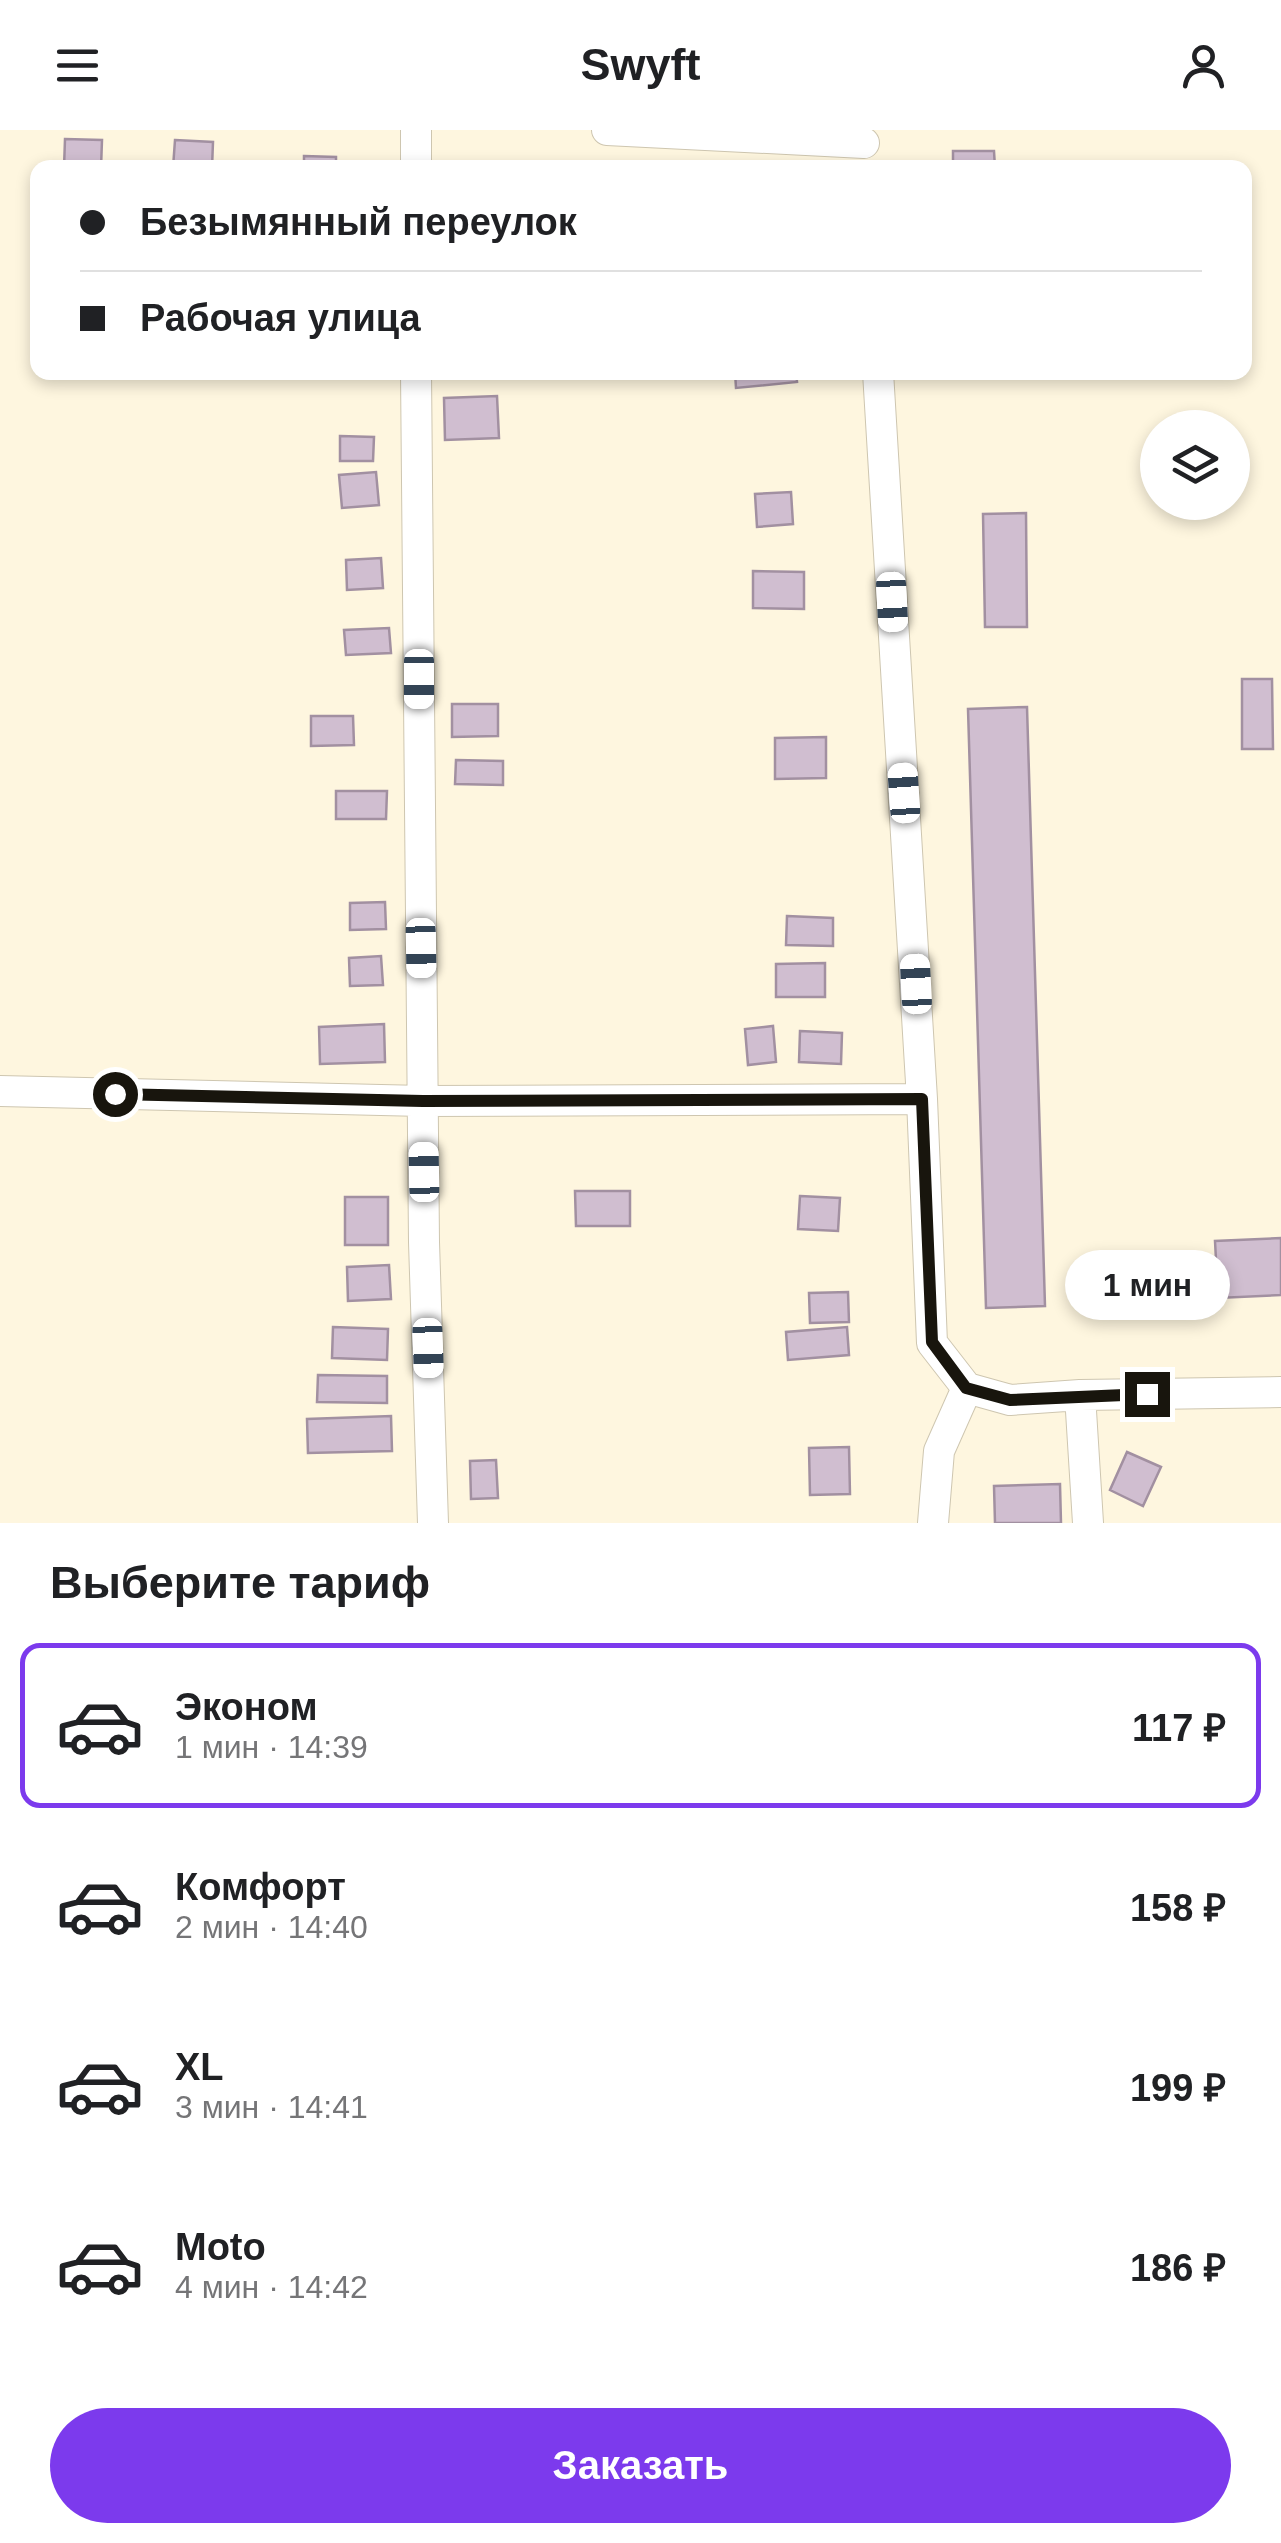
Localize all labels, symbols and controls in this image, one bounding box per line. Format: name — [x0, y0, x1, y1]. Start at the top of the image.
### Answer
icon: menu — [50, 38, 105, 93]
icon: person — [1176, 38, 1231, 93]
text: Swyft — [580, 39, 701, 90]
text: Безымянный переулок — [140, 201, 577, 243]
text: Рабочая улица — [140, 297, 421, 339]
map controls — [1140, 410, 1250, 520]
button: layers — [1140, 410, 1250, 520]
car — [875, 571, 909, 633]
car — [404, 649, 434, 709]
car — [887, 762, 921, 824]
car — [405, 918, 437, 978]
car — [899, 953, 933, 1015]
route start — [93, 1072, 138, 1117]
car — [408, 1142, 440, 1202]
callout: 1 мин — [1064, 1249, 1230, 1319]
text: 1 мин — [1103, 1267, 1192, 1303]
car — [412, 1317, 444, 1379]
route end — [1125, 1372, 1170, 1417]
text: Выберите тариф — [50, 1557, 430, 1608]
icon: car — [55, 1681, 145, 1771]
text: Эконом — [175, 1686, 318, 1728]
text: 117 ₽ — [1132, 1707, 1226, 1749]
text: 1 мин · 14:39 — [175, 1729, 368, 1765]
icon: car — [55, 1861, 145, 1951]
text: Комфорт — [175, 1866, 346, 1908]
text: 158 ₽ — [1130, 1887, 1226, 1929]
text: 2 мин · 14:40 — [175, 1909, 368, 1945]
icon: car — [55, 2041, 145, 2131]
text: XL — [175, 2046, 224, 2088]
text: 199 ₽ — [1130, 2067, 1226, 2109]
text: 3 мин · 14:41 — [175, 2089, 368, 2125]
icon: car — [55, 2221, 145, 2311]
text: Moto — [175, 2226, 266, 2268]
text: 186 ₽ — [1130, 2247, 1226, 2289]
text: 4 мин · 14:42 — [175, 2269, 368, 2305]
button: Заказать — [50, 2408, 1231, 2523]

